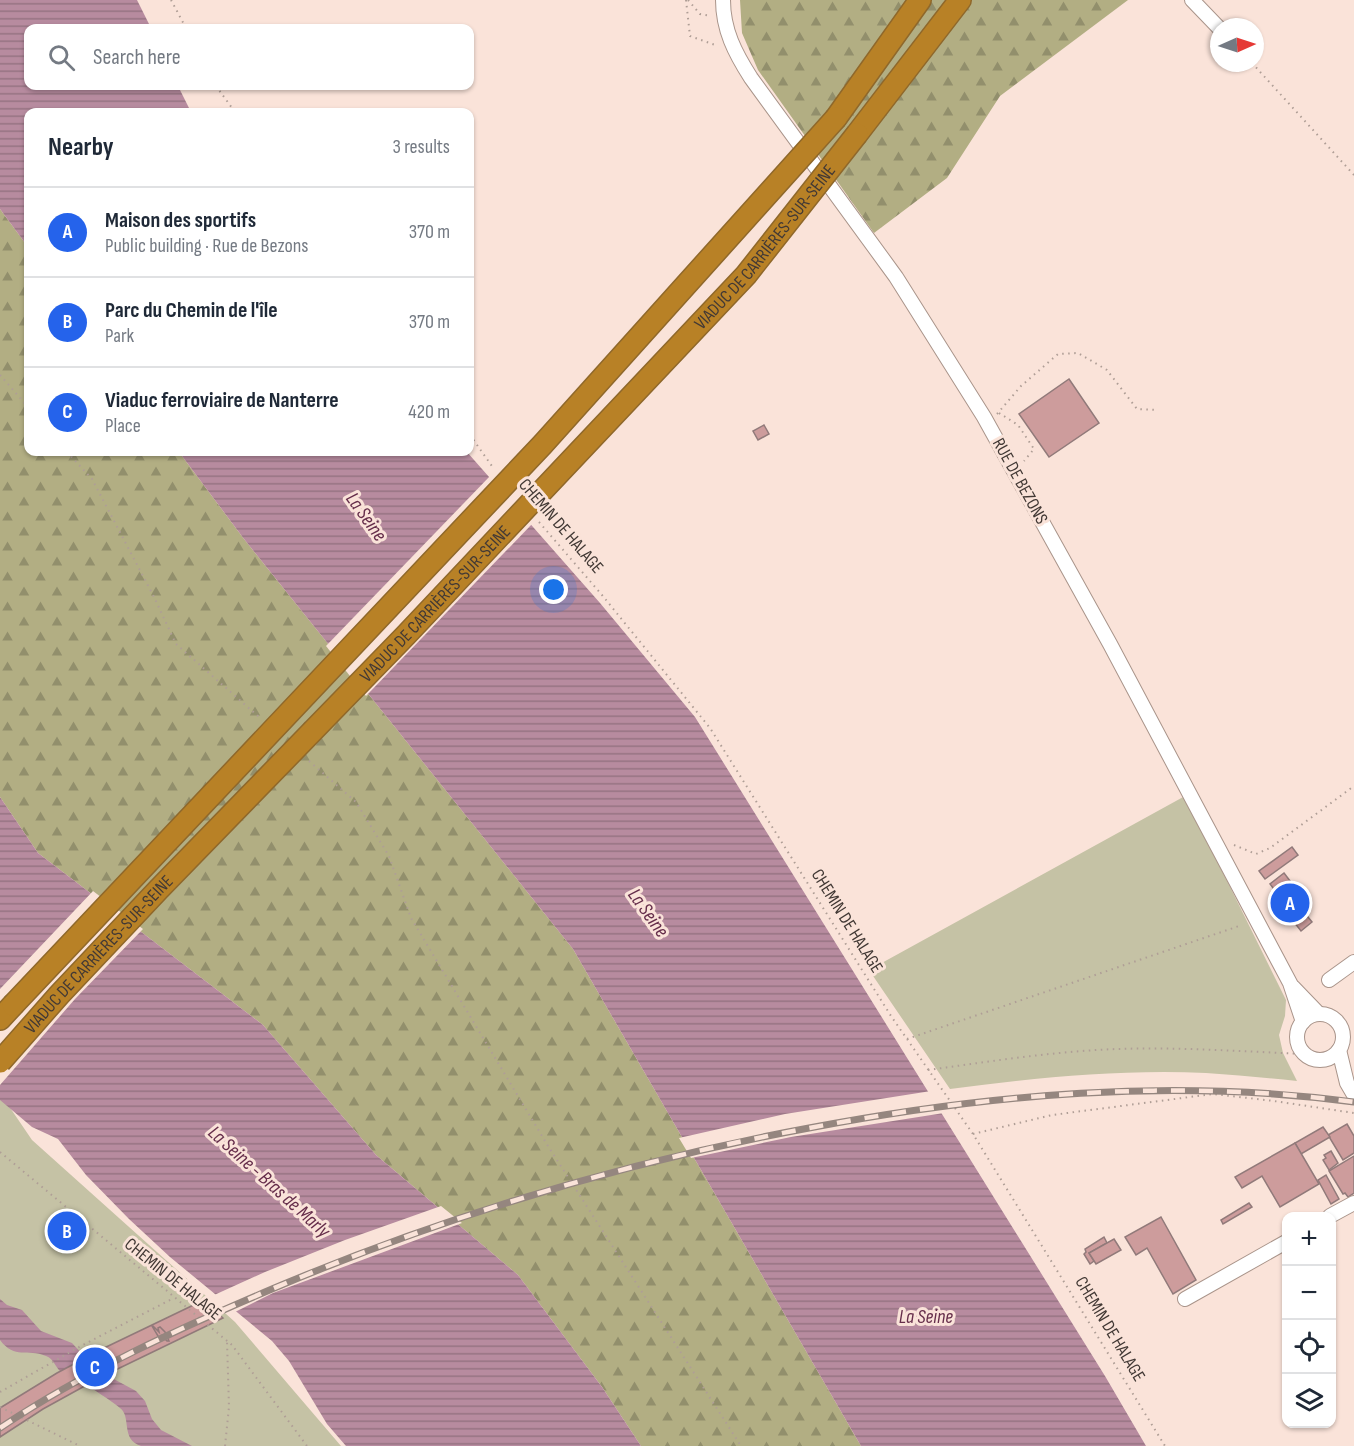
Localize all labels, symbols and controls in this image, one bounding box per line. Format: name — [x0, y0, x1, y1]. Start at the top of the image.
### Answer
north arrow — [1210, 18, 1264, 72]
search box — [24, 24, 474, 90]
icon: search — [45, 41, 78, 74]
text: Search here — [93, 44, 180, 71]
text: Nearby — [48, 132, 114, 163]
text: 3 results — [393, 135, 450, 159]
street label: VIADUC DE CARRIÈRES-SUR-SEINE — [690, 160, 840, 334]
text: Maison des sportifs — [105, 207, 256, 234]
text: A — [63, 220, 72, 244]
text: 370 m — [409, 220, 450, 244]
text: Public building · Rue de Bezons — [105, 234, 308, 258]
text: Parc du Chemin de l'île — [105, 297, 278, 324]
text: B — [63, 310, 72, 334]
text: 370 m — [409, 310, 450, 334]
text: Park — [105, 324, 134, 348]
text: Viaduc ferroviaire de Nanterre — [105, 387, 339, 414]
text: C — [62, 400, 73, 424]
text: 420 m — [408, 400, 450, 424]
text: Place — [105, 414, 141, 438]
street label: RUE DE BEZONS — [988, 434, 1052, 528]
street label: CHEMIN DE HALAGE — [514, 474, 608, 578]
water label: La Seine — [340, 488, 392, 546]
street label: VIADUC DE CARRIÈRES-SUR-SEINE — [356, 521, 515, 686]
your location — [539, 575, 568, 604]
street label: CHEMIN DE HALAGE — [807, 865, 887, 977]
street label: VIADUC DE CARRIÈRES-SUR-SEINE — [20, 871, 177, 1038]
pin: A — [1270, 880, 1310, 926]
water label: La Seine — [622, 884, 674, 942]
water label: La Seine - Bras de Marly — [203, 1121, 336, 1244]
pin: B — [48, 1208, 86, 1254]
map controls — [1282, 1212, 1336, 1428]
button: + — [1282, 1212, 1336, 1266]
street label: CHEMIN DE HALAGE — [120, 1234, 226, 1324]
button: − — [1282, 1266, 1336, 1320]
street label: CHEMIN DE HALAGE — [1070, 1273, 1150, 1385]
water label: La Seine — [899, 1305, 953, 1329]
button: locate — [1282, 1320, 1336, 1374]
pin: C — [76, 1344, 115, 1390]
button: layers — [1282, 1374, 1336, 1428]

